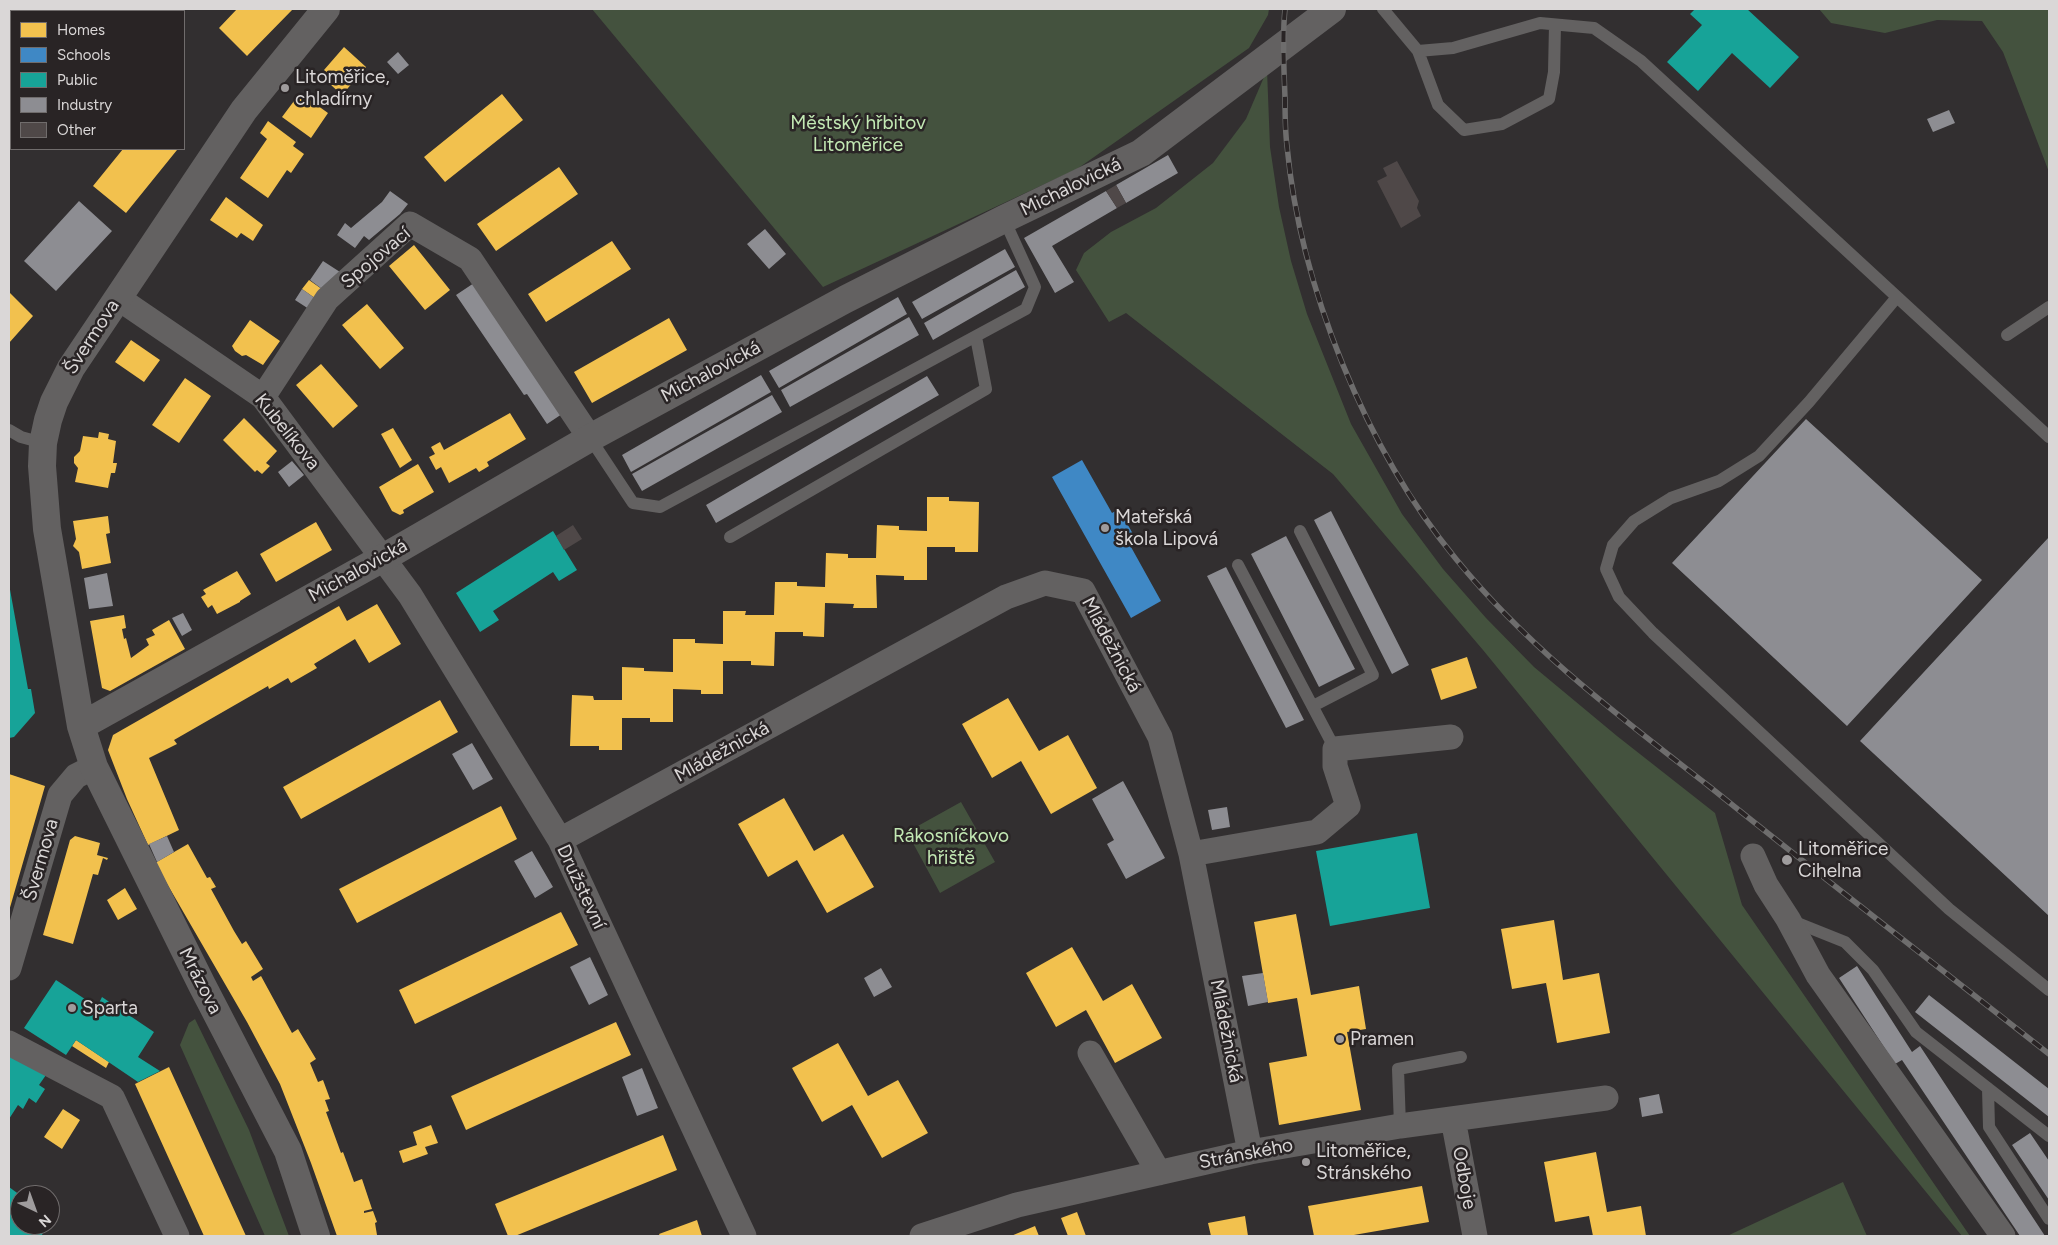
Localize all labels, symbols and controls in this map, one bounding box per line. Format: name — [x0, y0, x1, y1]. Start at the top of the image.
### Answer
legend — [10, 10, 185, 150]
text: Homes — [57, 21, 105, 39]
text: Schools — [57, 46, 110, 64]
place label: Litoměřice, chladírny — [295, 66, 390, 110]
text: Public — [57, 71, 98, 89]
marker: Litoměřice, chladírny — [279, 82, 291, 94]
text: Industry — [57, 96, 112, 114]
park label: Městský hřbitov Litoměřice — [790, 112, 926, 156]
text: Other — [57, 121, 96, 139]
street label: Michalovická — [1017, 153, 1125, 221]
street label: Spojovací — [337, 222, 415, 294]
street label: Švermova — [59, 295, 125, 379]
street label: Michalovická — [657, 336, 765, 408]
street label: Kubelíkova — [249, 389, 325, 475]
place label: Mateřská škola Lipová — [1115, 506, 1218, 550]
marker: Mateřská škola Lipová — [1099, 522, 1111, 534]
street label: Michalovická — [305, 535, 411, 607]
street label: Mládežnická — [1076, 593, 1146, 697]
street label: Mládežnická — [671, 717, 773, 787]
street label: Švermova — [18, 816, 64, 904]
park label: Rákosníčkovo hřiště — [893, 825, 1009, 869]
place label: Litoměřice Cihelna — [1798, 838, 1888, 882]
street label: Družstevní — [552, 841, 610, 933]
marker: Litoměřice Cihelna — [1780, 853, 1794, 867]
street label: Mrázova — [174, 944, 226, 1018]
street label: Mládežnická — [1205, 977, 1247, 1085]
place label: Sparta — [82, 997, 138, 1019]
marker: Sparta — [66, 1002, 78, 1014]
place label: Pramen — [1350, 1028, 1414, 1050]
marker: Pramen — [1334, 1033, 1346, 1045]
street label: Stránského — [1197, 1134, 1295, 1174]
place label: Litoměřice, Stránského — [1316, 1140, 1411, 1184]
street label: Odboje — [1447, 1145, 1481, 1211]
marker: Litoměřice, Stránského — [1300, 1156, 1312, 1168]
north arrow — [10, 1185, 60, 1235]
text: N — [35, 1211, 54, 1231]

